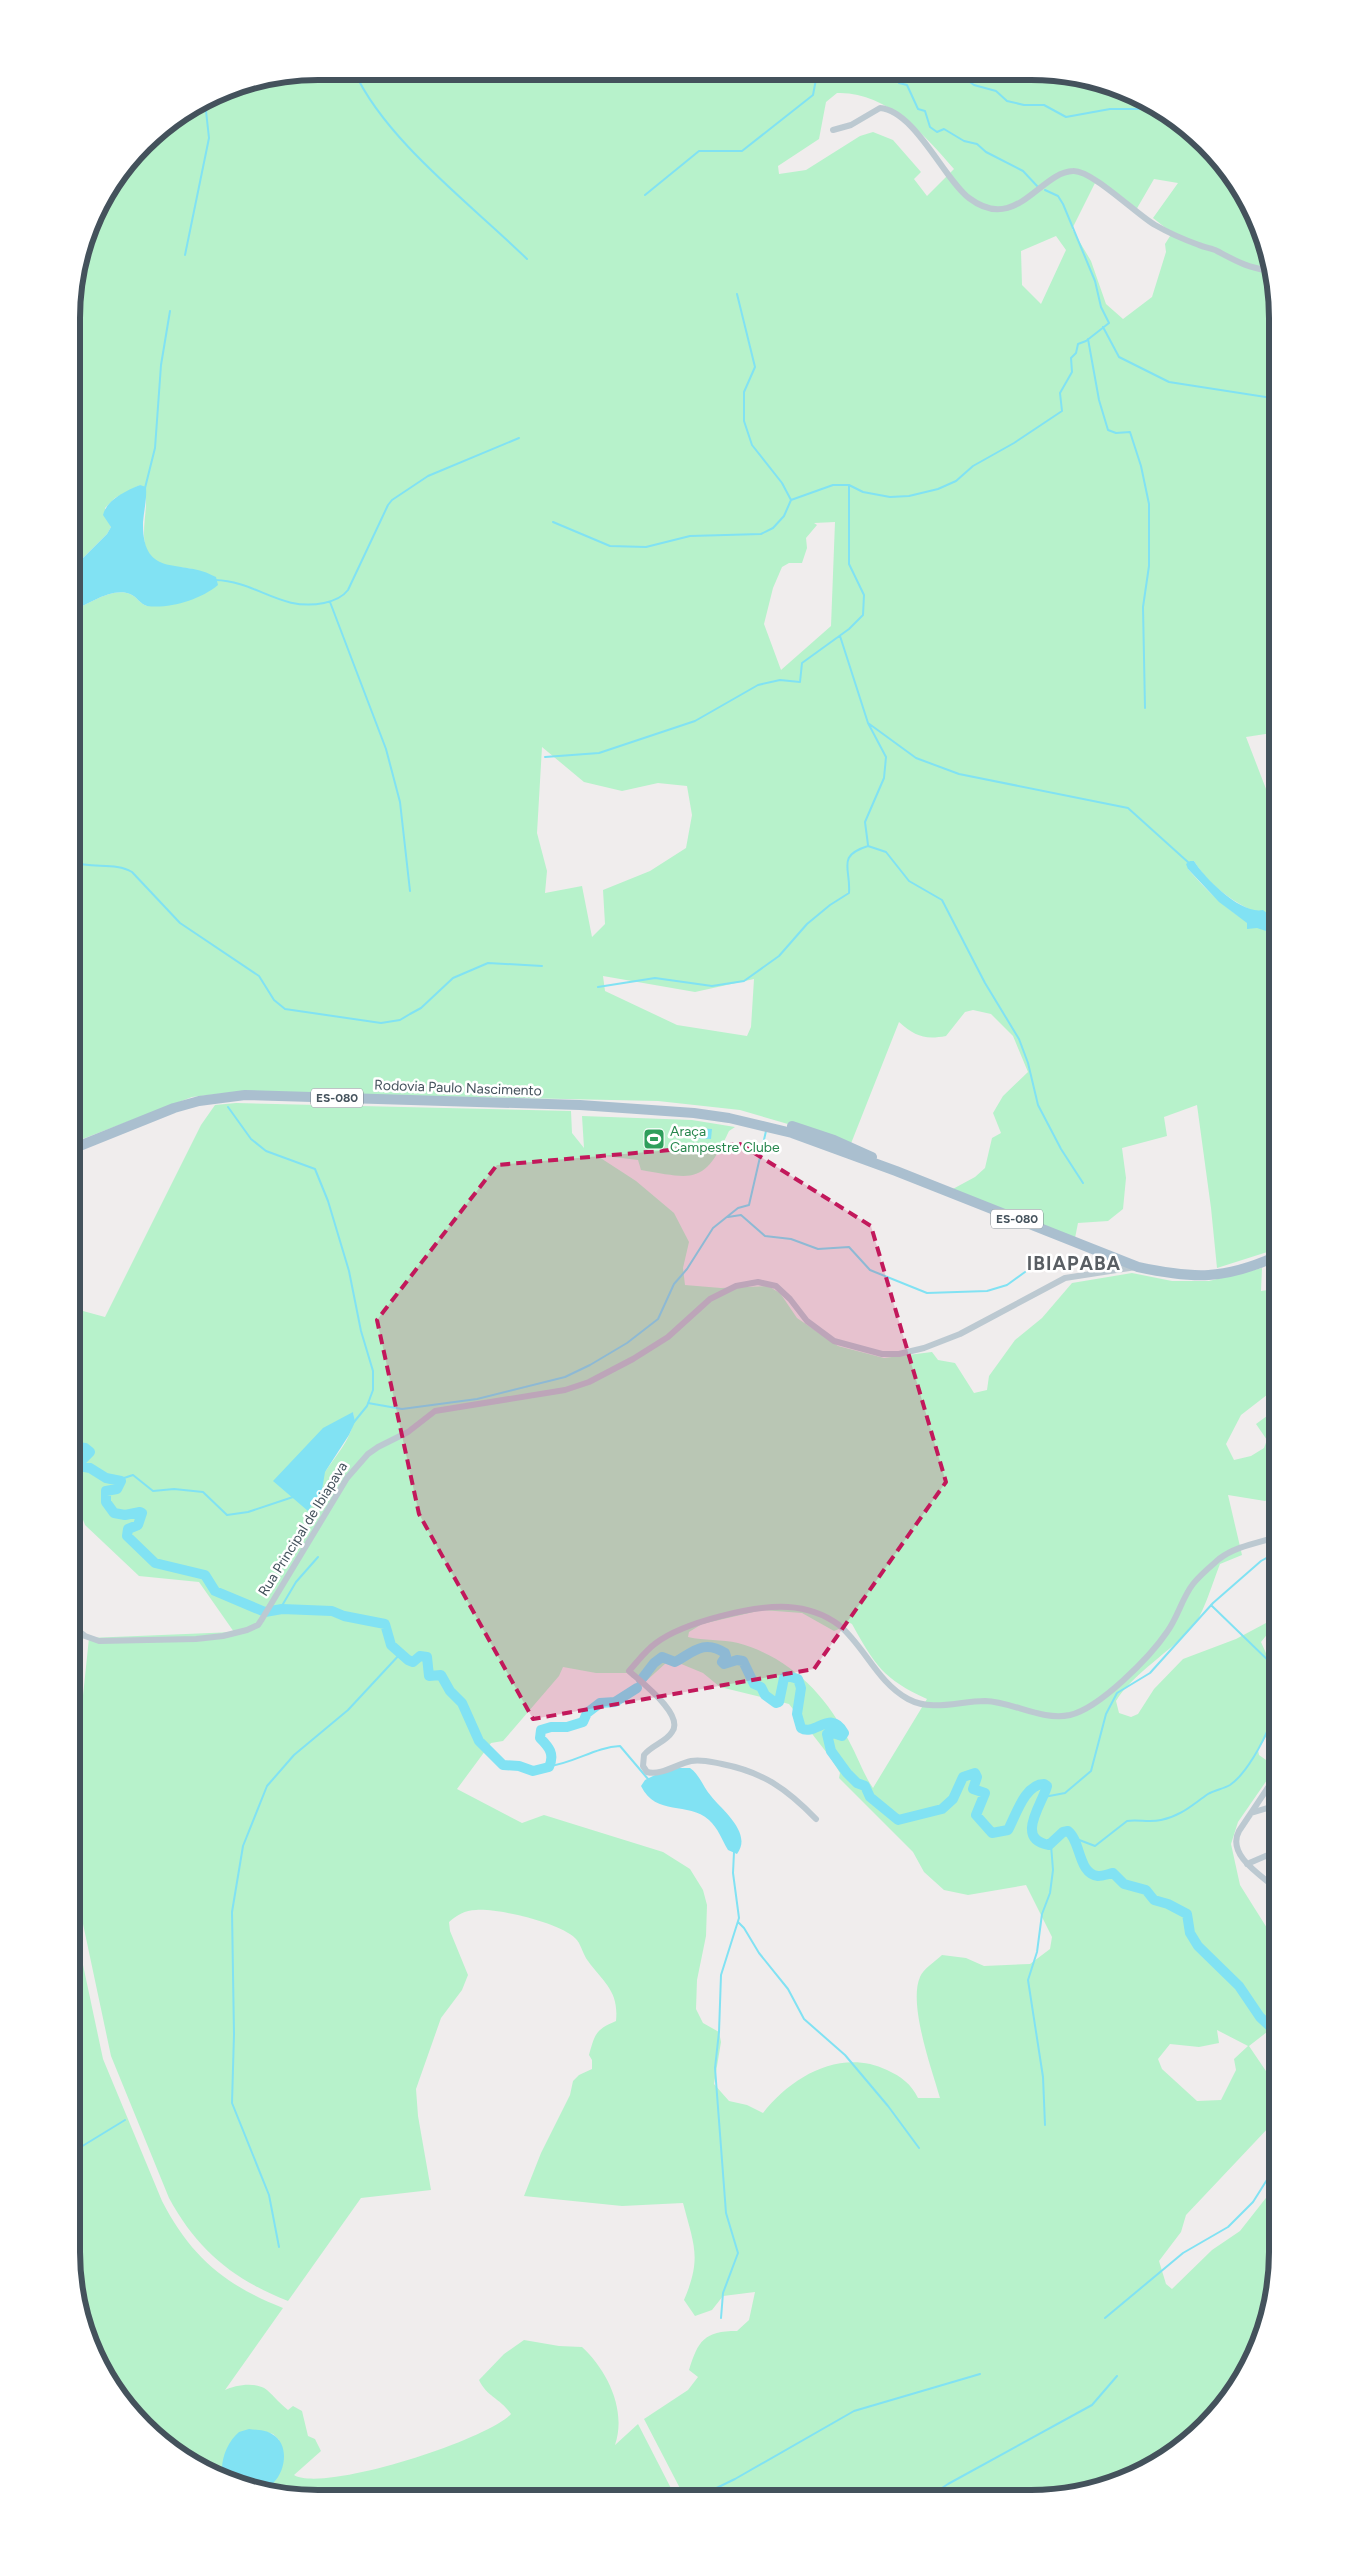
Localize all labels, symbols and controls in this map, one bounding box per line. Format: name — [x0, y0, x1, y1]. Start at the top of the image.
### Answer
street label: Rodovia Paulo Nascimento — [374, 1077, 542, 1099]
road number: ES-080 — [311, 1088, 363, 1108]
place label: Araça Campestre Clube — [670, 1123, 780, 1156]
sports icon: Araça Campestre Clube — [642, 1127, 666, 1151]
road number: ES-080 — [991, 1210, 1043, 1228]
district label: IBIAPABA — [1027, 1252, 1121, 1275]
street label: Rua Principal de Ibiapava — [255, 1459, 351, 1599]

